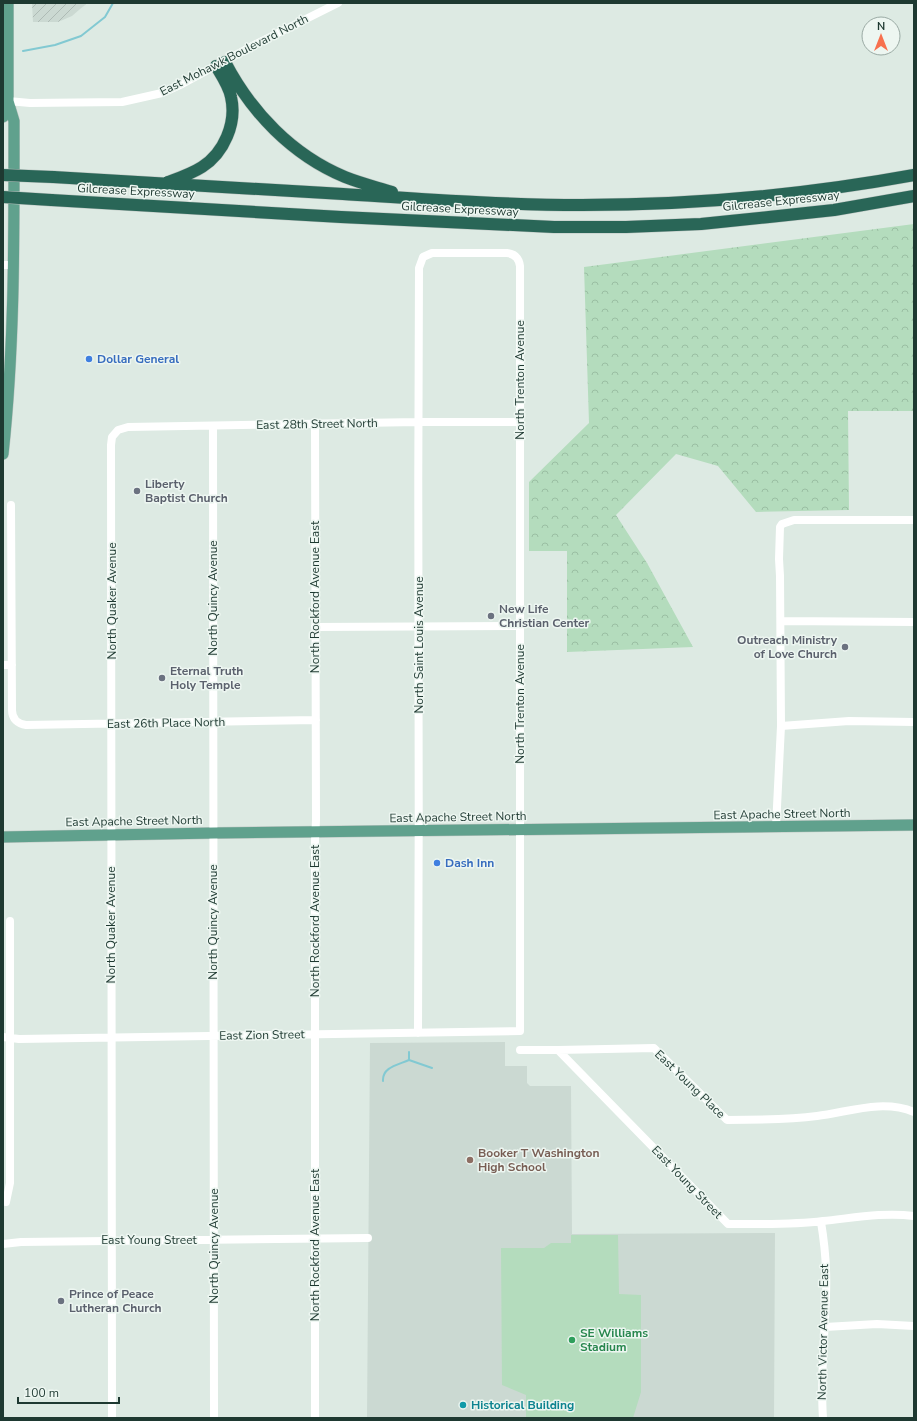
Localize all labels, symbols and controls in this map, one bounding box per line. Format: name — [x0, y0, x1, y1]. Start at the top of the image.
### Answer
street label: East Mohawk Boulevard North — [157, 10, 311, 100]
north arrow — [861, 16, 901, 56]
text: N — [877, 19, 885, 34]
street label: Gilcrease Expressway — [77, 180, 196, 202]
street label: Gilcrease Expressway — [722, 187, 841, 215]
street label: Gilcrease Expressway — [401, 198, 520, 220]
street label: North Trenton Avenue — [512, 320, 528, 440]
place label: Dollar General — [97, 351, 179, 367]
marker: Dollar General — [84, 354, 94, 364]
street label: East 28th Street North — [256, 415, 378, 433]
place label: Liberty Baptist Church — [145, 476, 228, 506]
marker: Liberty Baptist Church — [132, 486, 142, 496]
street label: North Rockford Avenue East — [307, 520, 323, 673]
street label: North Quincy Avenue — [205, 540, 221, 656]
street label: North Quaker Avenue — [104, 542, 120, 660]
street label: North Saint Louis Avenue — [411, 576, 427, 714]
place label: New Life Christian Center — [499, 601, 590, 631]
marker: New Life Christian Center — [486, 611, 496, 621]
place label: Outreach Ministry of Love Church — [737, 632, 838, 662]
marker: Outreach Ministry of Love Church — [840, 642, 850, 652]
street label: North Trenton Avenue — [512, 644, 528, 764]
place label: Eternal Truth Holy Temple — [170, 663, 243, 693]
marker: Eternal Truth Holy Temple — [157, 673, 167, 683]
street label: East 26th Place North — [107, 714, 225, 732]
street label: East Apache Street North — [713, 805, 851, 823]
street label: East Apache Street North — [389, 808, 527, 826]
street label: East Apache Street North — [65, 812, 203, 830]
street label: North Rockford Avenue East — [307, 844, 323, 997]
place label: Dash Inn — [445, 855, 494, 871]
marker: Dash Inn — [432, 858, 442, 868]
street label: North Quincy Avenue — [205, 864, 221, 980]
street label: North Quaker Avenue — [103, 866, 119, 984]
street label: East Zion Street — [219, 1026, 306, 1044]
street label: East Young Place — [651, 1046, 729, 1122]
street label: East Young Street — [648, 1142, 726, 1222]
place label: Booker T Washington High School — [478, 1145, 599, 1175]
marker: Booker T Washington High School — [465, 1155, 475, 1165]
street label: North Rockford Avenue East — [307, 1168, 323, 1321]
street label: North Quincy Avenue — [206, 1188, 222, 1304]
street label: East Young Street — [101, 1232, 198, 1248]
street label: North Victor Avenue East — [814, 1263, 832, 1400]
place label: Prince of Peace Lutheran Church — [69, 1286, 162, 1316]
marker: Prince of Peace Lutheran Church — [56, 1296, 66, 1306]
place label: SE Williams Stadium — [580, 1325, 648, 1355]
marker: SE Williams Stadium — [567, 1335, 577, 1345]
scale bar — [18, 1379, 119, 1405]
text: 100 m — [24, 1385, 59, 1401]
place label: Historical Building — [471, 1397, 574, 1413]
marker: Historical Building — [458, 1400, 468, 1410]

